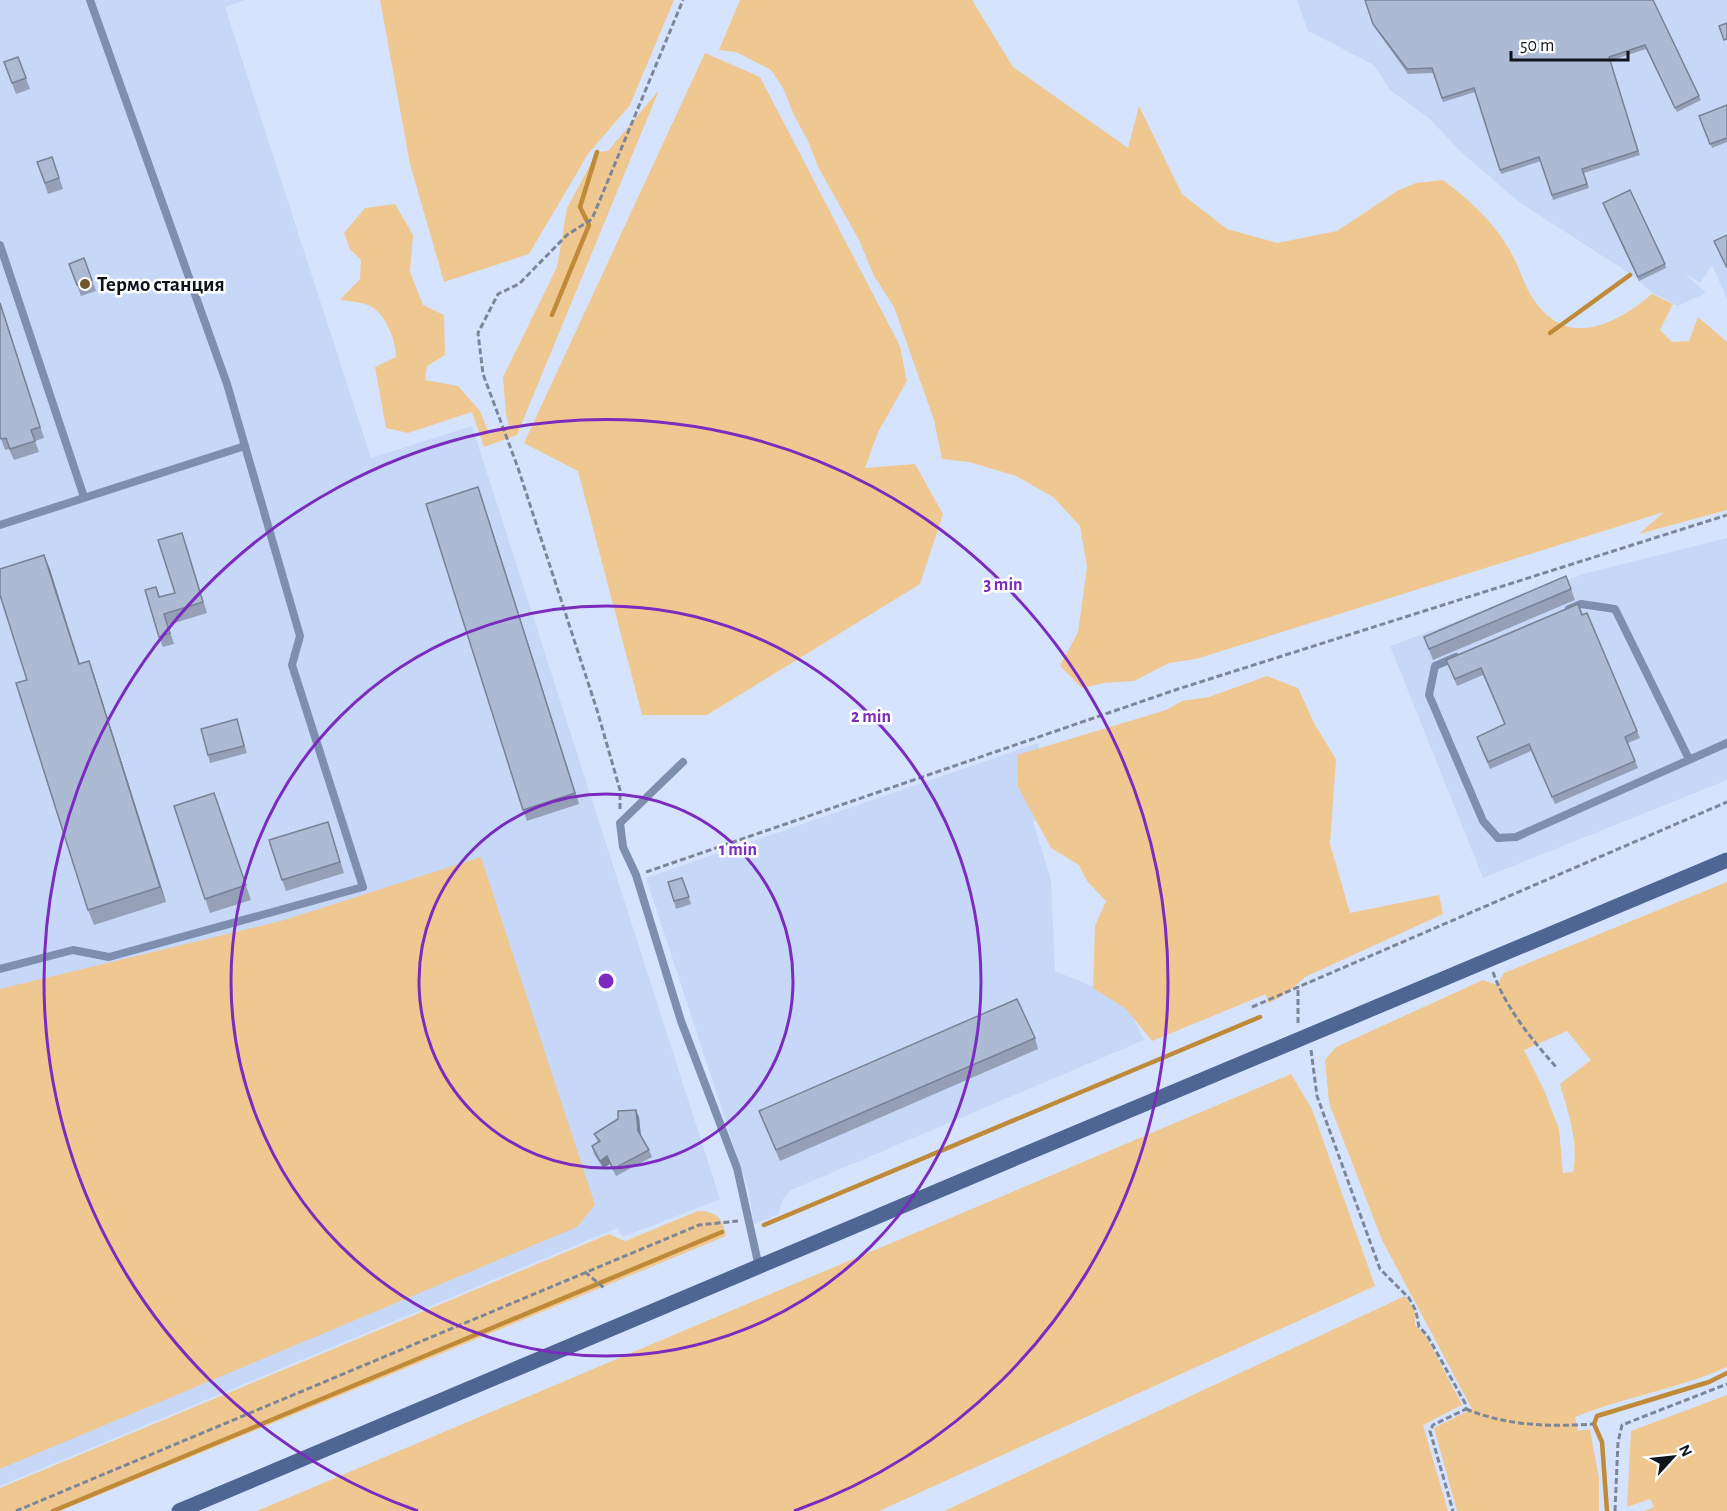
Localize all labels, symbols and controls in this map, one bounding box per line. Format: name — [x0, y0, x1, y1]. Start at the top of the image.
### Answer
scale bar — [1511, 24, 1628, 62]
text: 50 m — [1520, 37, 1554, 55]
place label: Термо станция — [97, 274, 225, 295]
marker: Термо станция — [78, 277, 92, 291]
text: 3 min — [983, 576, 1023, 594]
text: 2 min — [851, 708, 891, 726]
text: 1 min — [719, 841, 757, 859]
centre of rings — [596, 971, 616, 991]
north arrow — [1643, 1427, 1703, 1487]
text: N — [1676, 1442, 1695, 1459]

